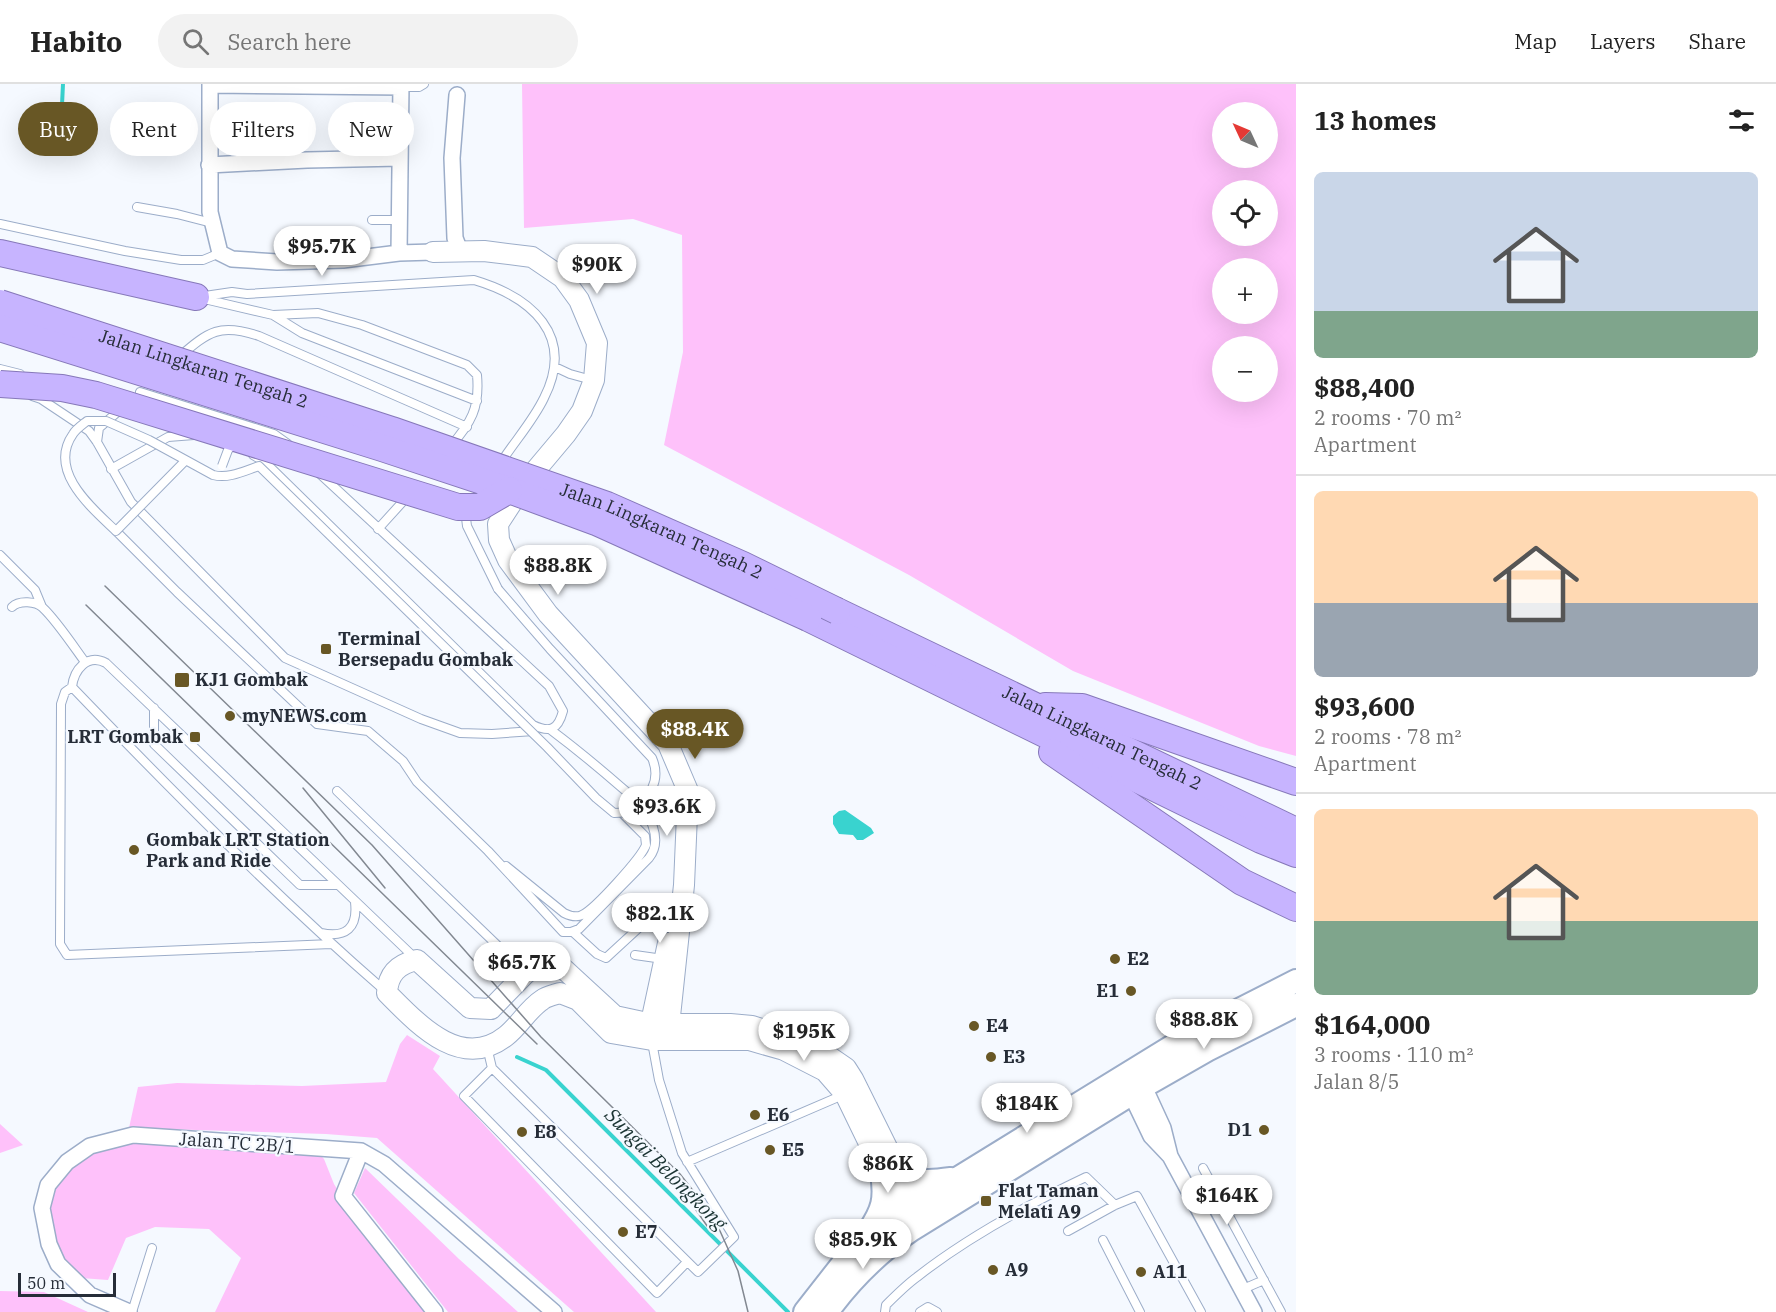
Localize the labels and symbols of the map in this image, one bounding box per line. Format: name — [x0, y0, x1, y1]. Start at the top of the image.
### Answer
north arrow — [1212, 102, 1278, 168]
pin: $95.7K — [273, 226, 371, 277]
pin: $90K — [561, 244, 633, 295]
street label: Jalan Lingkaran Tengah 2 — [96, 324, 311, 413]
street label: Jalan Lingkaran Tengah 2 — [557, 478, 767, 584]
pin: $88.8K — [509, 545, 607, 596]
place label: Terminal Bersepadu Gombak — [338, 627, 514, 671]
marker: Terminal Bersepadu Gombak — [319, 642, 333, 656]
place label: KJ1 Gombak — [195, 668, 309, 691]
marker: KJ1 Gombak — [173, 671, 191, 689]
street label: Jalan Lingkaran Tengah 2 — [999, 680, 1206, 795]
place label: myNEWS.com — [242, 704, 368, 727]
marker: myNEWS.com — [223, 709, 237, 723]
pin: $88.4K — [646, 709, 744, 760]
place label: LRT Gombak — [67, 725, 184, 748]
marker: LRT Gombak — [188, 730, 202, 744]
pin: $93.6K — [618, 786, 716, 837]
place label: Gombak LRT Station Park and Ride — [146, 828, 330, 872]
marker: Gombak LRT Station Park and Ride — [127, 843, 141, 857]
pin: $82.1K — [611, 893, 709, 944]
pin: $65.7K — [473, 942, 571, 993]
place label: E2 — [1127, 947, 1150, 970]
marker: E2 — [1108, 952, 1122, 966]
place label: E1 — [1096, 979, 1119, 1002]
marker: E1 — [1124, 984, 1138, 998]
pin: $88.8K — [1155, 999, 1253, 1050]
pin: $195K — [762, 1011, 846, 1062]
place label: E4 — [986, 1014, 1009, 1037]
marker: E4 — [967, 1019, 981, 1033]
place label: E3 — [1003, 1045, 1026, 1068]
marker: E3 — [984, 1050, 998, 1064]
pin: $184K — [985, 1083, 1069, 1134]
water label: Sungai Belongkong — [598, 1101, 734, 1236]
place label: E6 — [767, 1103, 790, 1126]
marker: E6 — [748, 1108, 762, 1122]
place label: D1 — [1228, 1118, 1252, 1141]
place label: E8 — [534, 1120, 557, 1143]
marker: D1 — [1257, 1123, 1271, 1137]
marker: E8 — [515, 1125, 529, 1139]
street label: Jalan TC 2B/1 — [178, 1127, 296, 1158]
place label: E5 — [782, 1138, 805, 1161]
marker: E5 — [763, 1143, 777, 1157]
pin: $86K — [852, 1143, 924, 1194]
pin: $164K — [1185, 1175, 1269, 1226]
place label: Flat Taman Melati A9 — [998, 1179, 1099, 1223]
marker: Flat Taman Melati A9 — [979, 1194, 993, 1208]
pin: $85.9K — [814, 1219, 912, 1270]
place label: E7 — [635, 1220, 658, 1243]
marker: E7 — [616, 1225, 630, 1239]
place label: A9 — [1005, 1258, 1029, 1281]
place label: A11 — [1153, 1260, 1187, 1283]
marker: A9 — [986, 1263, 1000, 1277]
marker: A11 — [1134, 1265, 1148, 1279]
scale bar — [18, 1270, 116, 1298]

